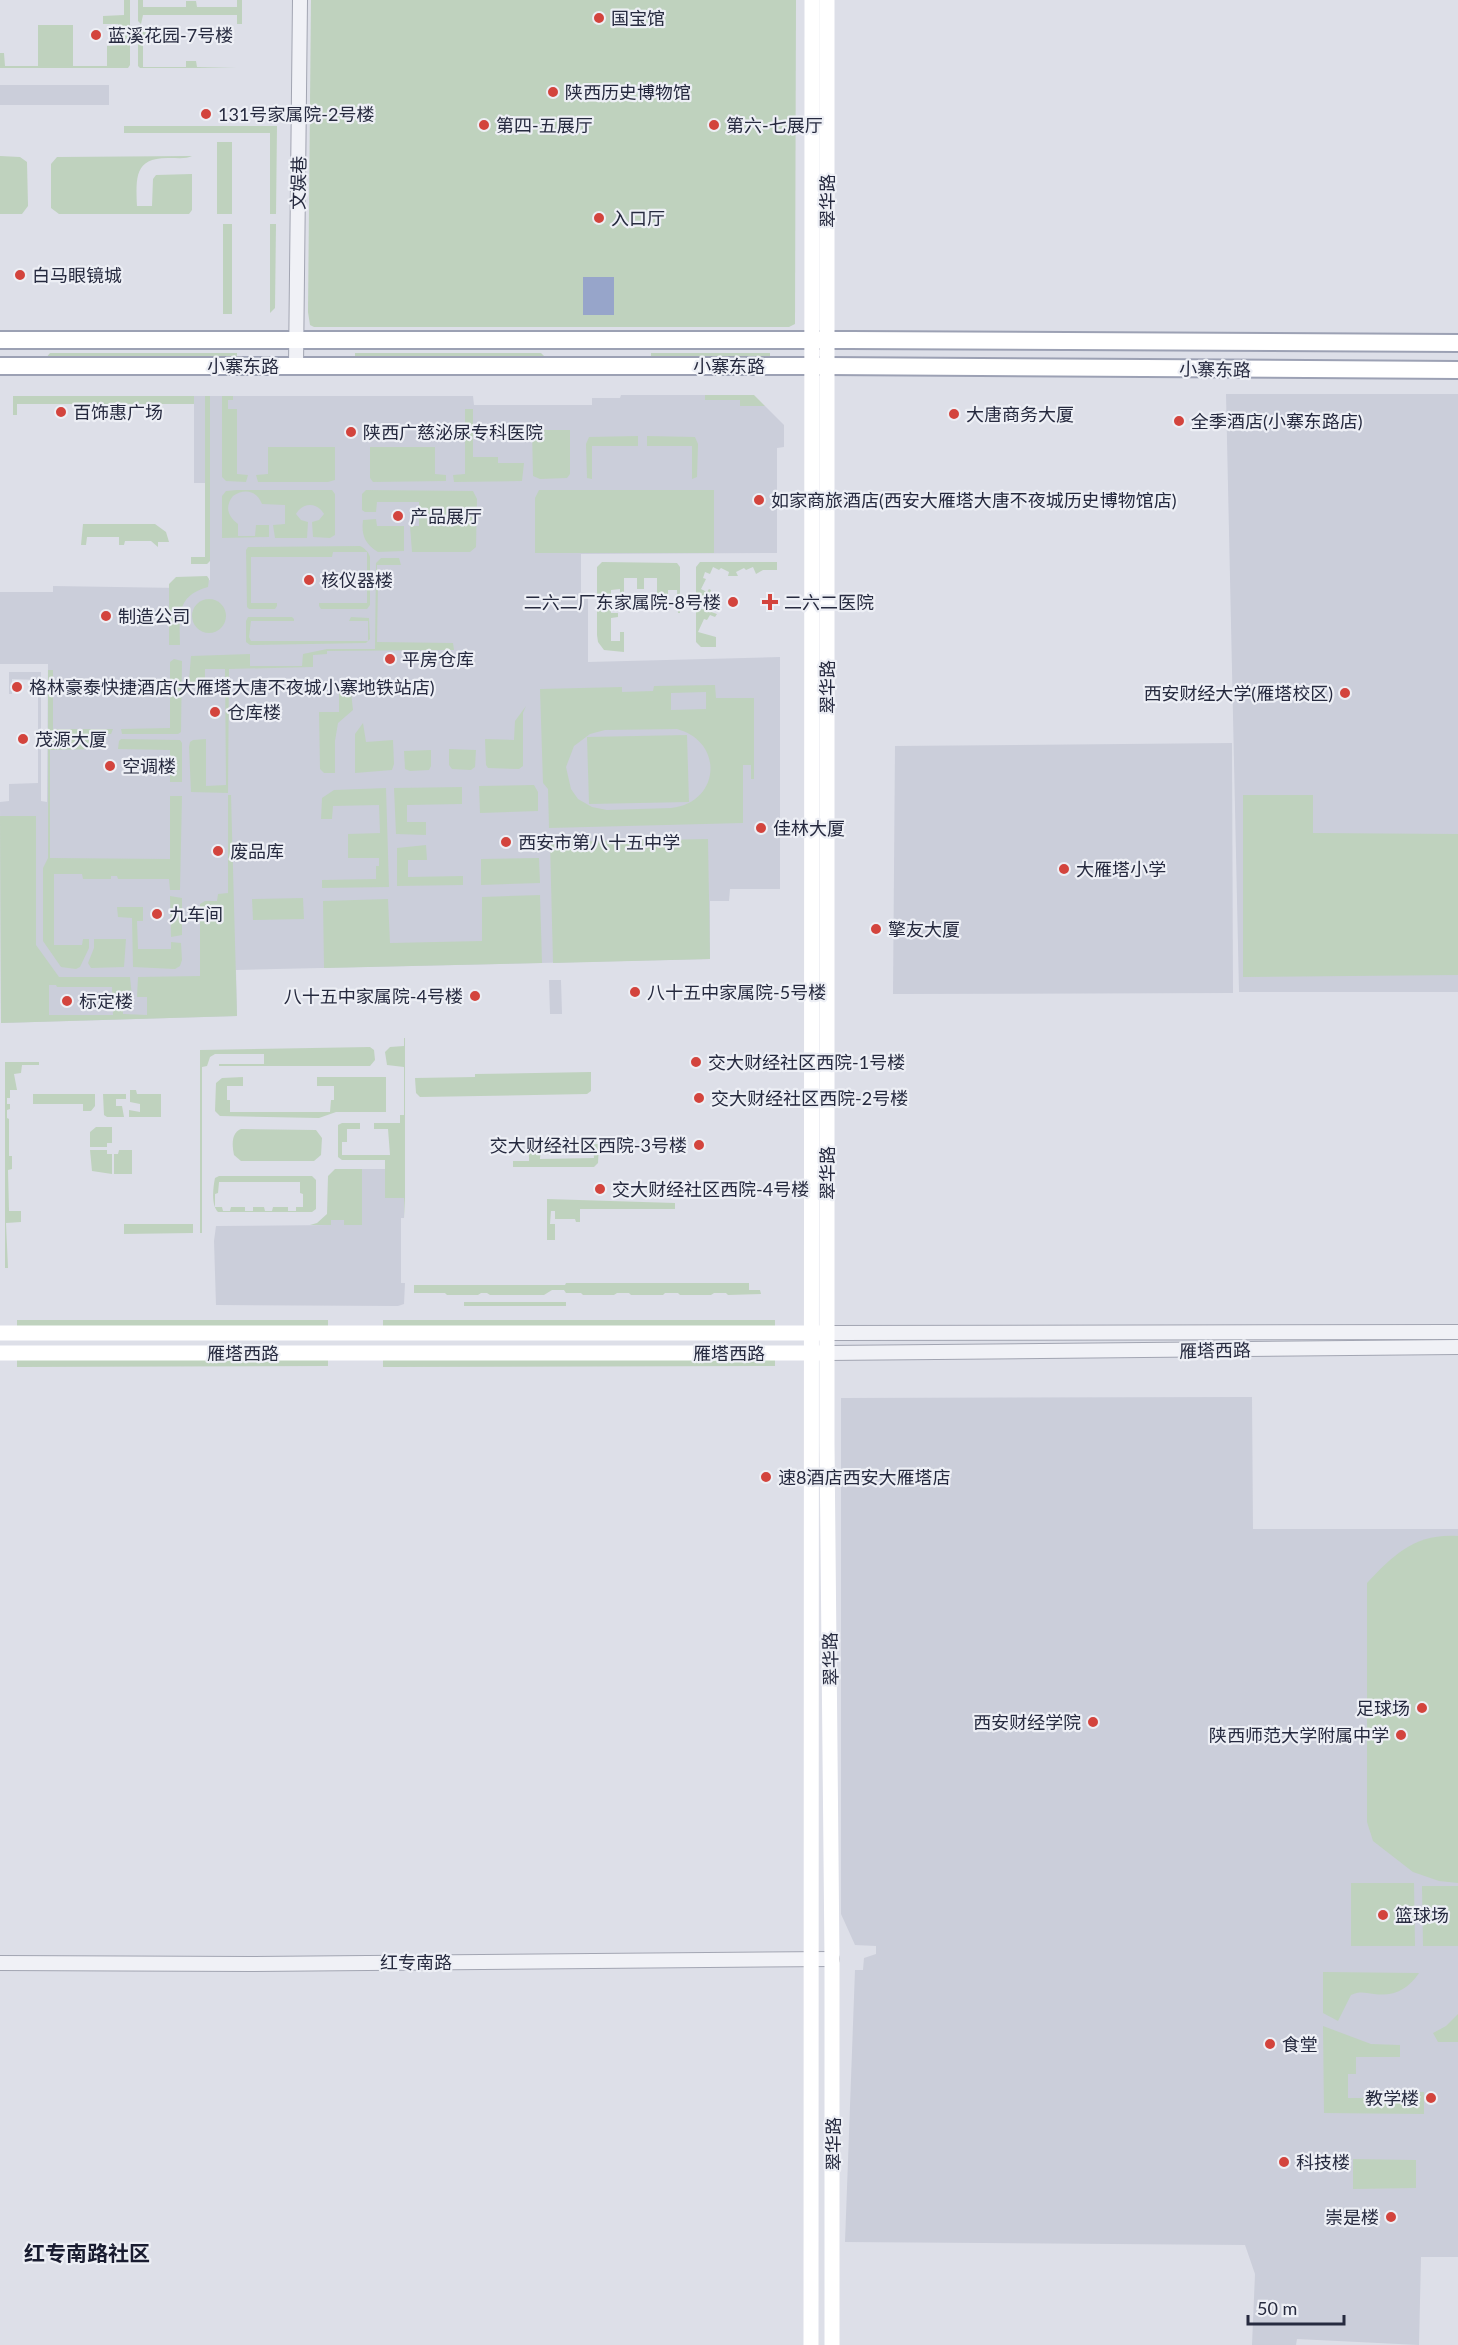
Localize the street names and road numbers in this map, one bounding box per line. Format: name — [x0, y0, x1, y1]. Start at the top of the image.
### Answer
street label: 文娱巷 — [287, 156, 309, 210]
street label: 翠华路 — [816, 174, 838, 228]
street label: 小寨东路 — [207, 355, 279, 377]
street label: 小寨东路 — [693, 355, 765, 377]
street label: 小寨东路 — [1179, 357, 1251, 381]
street label: 翠华路 — [816, 660, 838, 714]
street label: 翠华路 — [816, 1146, 838, 1200]
street label: 雁塔西路 — [1179, 1338, 1251, 1362]
street label: 雁塔西路 — [207, 1342, 279, 1364]
street label: 雁塔西路 — [693, 1342, 765, 1364]
street label: 翠华路 — [819, 1632, 841, 1686]
street label: 红专南路 — [380, 1951, 452, 1973]
street label: 翠华路 — [822, 2117, 844, 2171]

